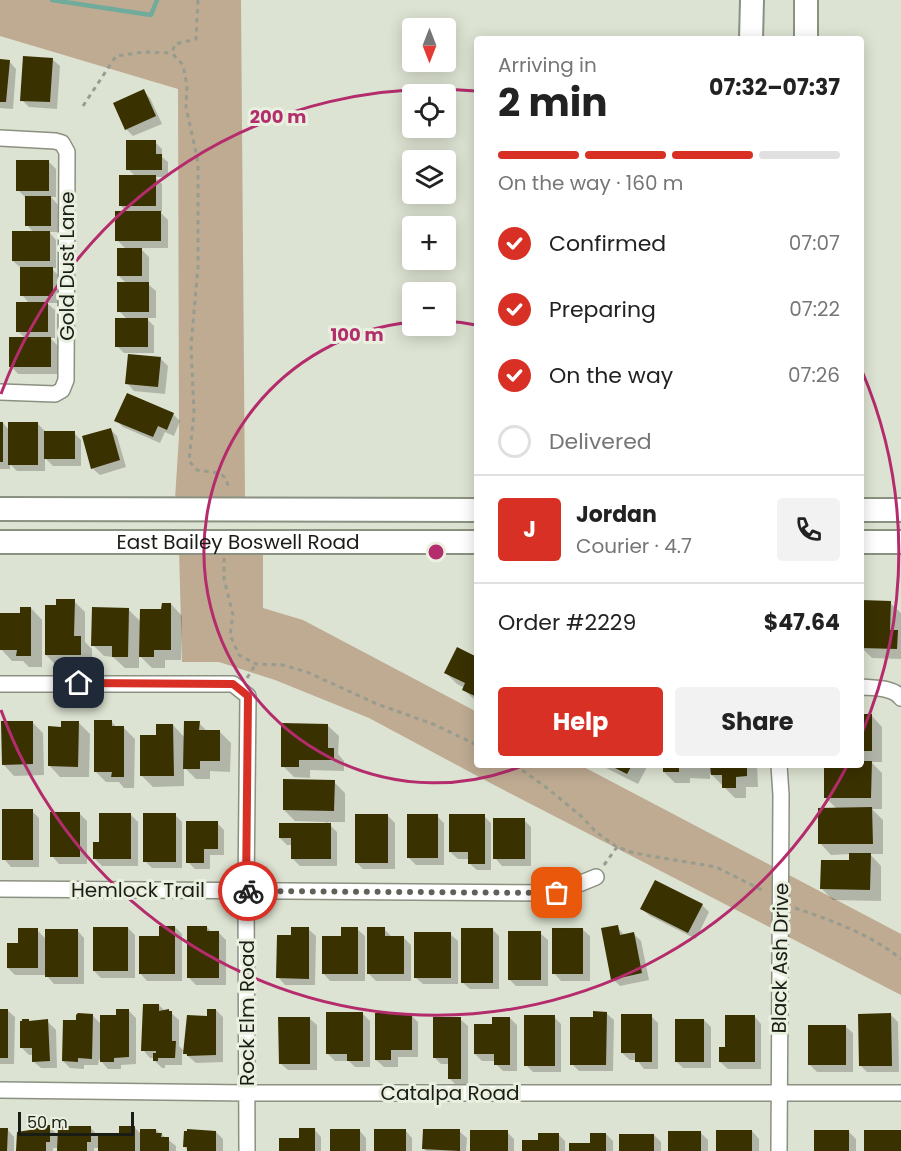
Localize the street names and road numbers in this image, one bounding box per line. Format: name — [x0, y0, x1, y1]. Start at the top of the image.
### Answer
street label: Gold Dust Lane — [53, 191, 81, 341]
street label: East Bailey Boswell Road — [116, 528, 360, 556]
street label: Hemlock Trail — [71, 876, 205, 904]
street label: Black Ash Drive — [765, 882, 795, 1034]
street label: Rock Elm Road — [233, 940, 261, 1086]
street label: Catalpa Road — [380, 1079, 520, 1107]

